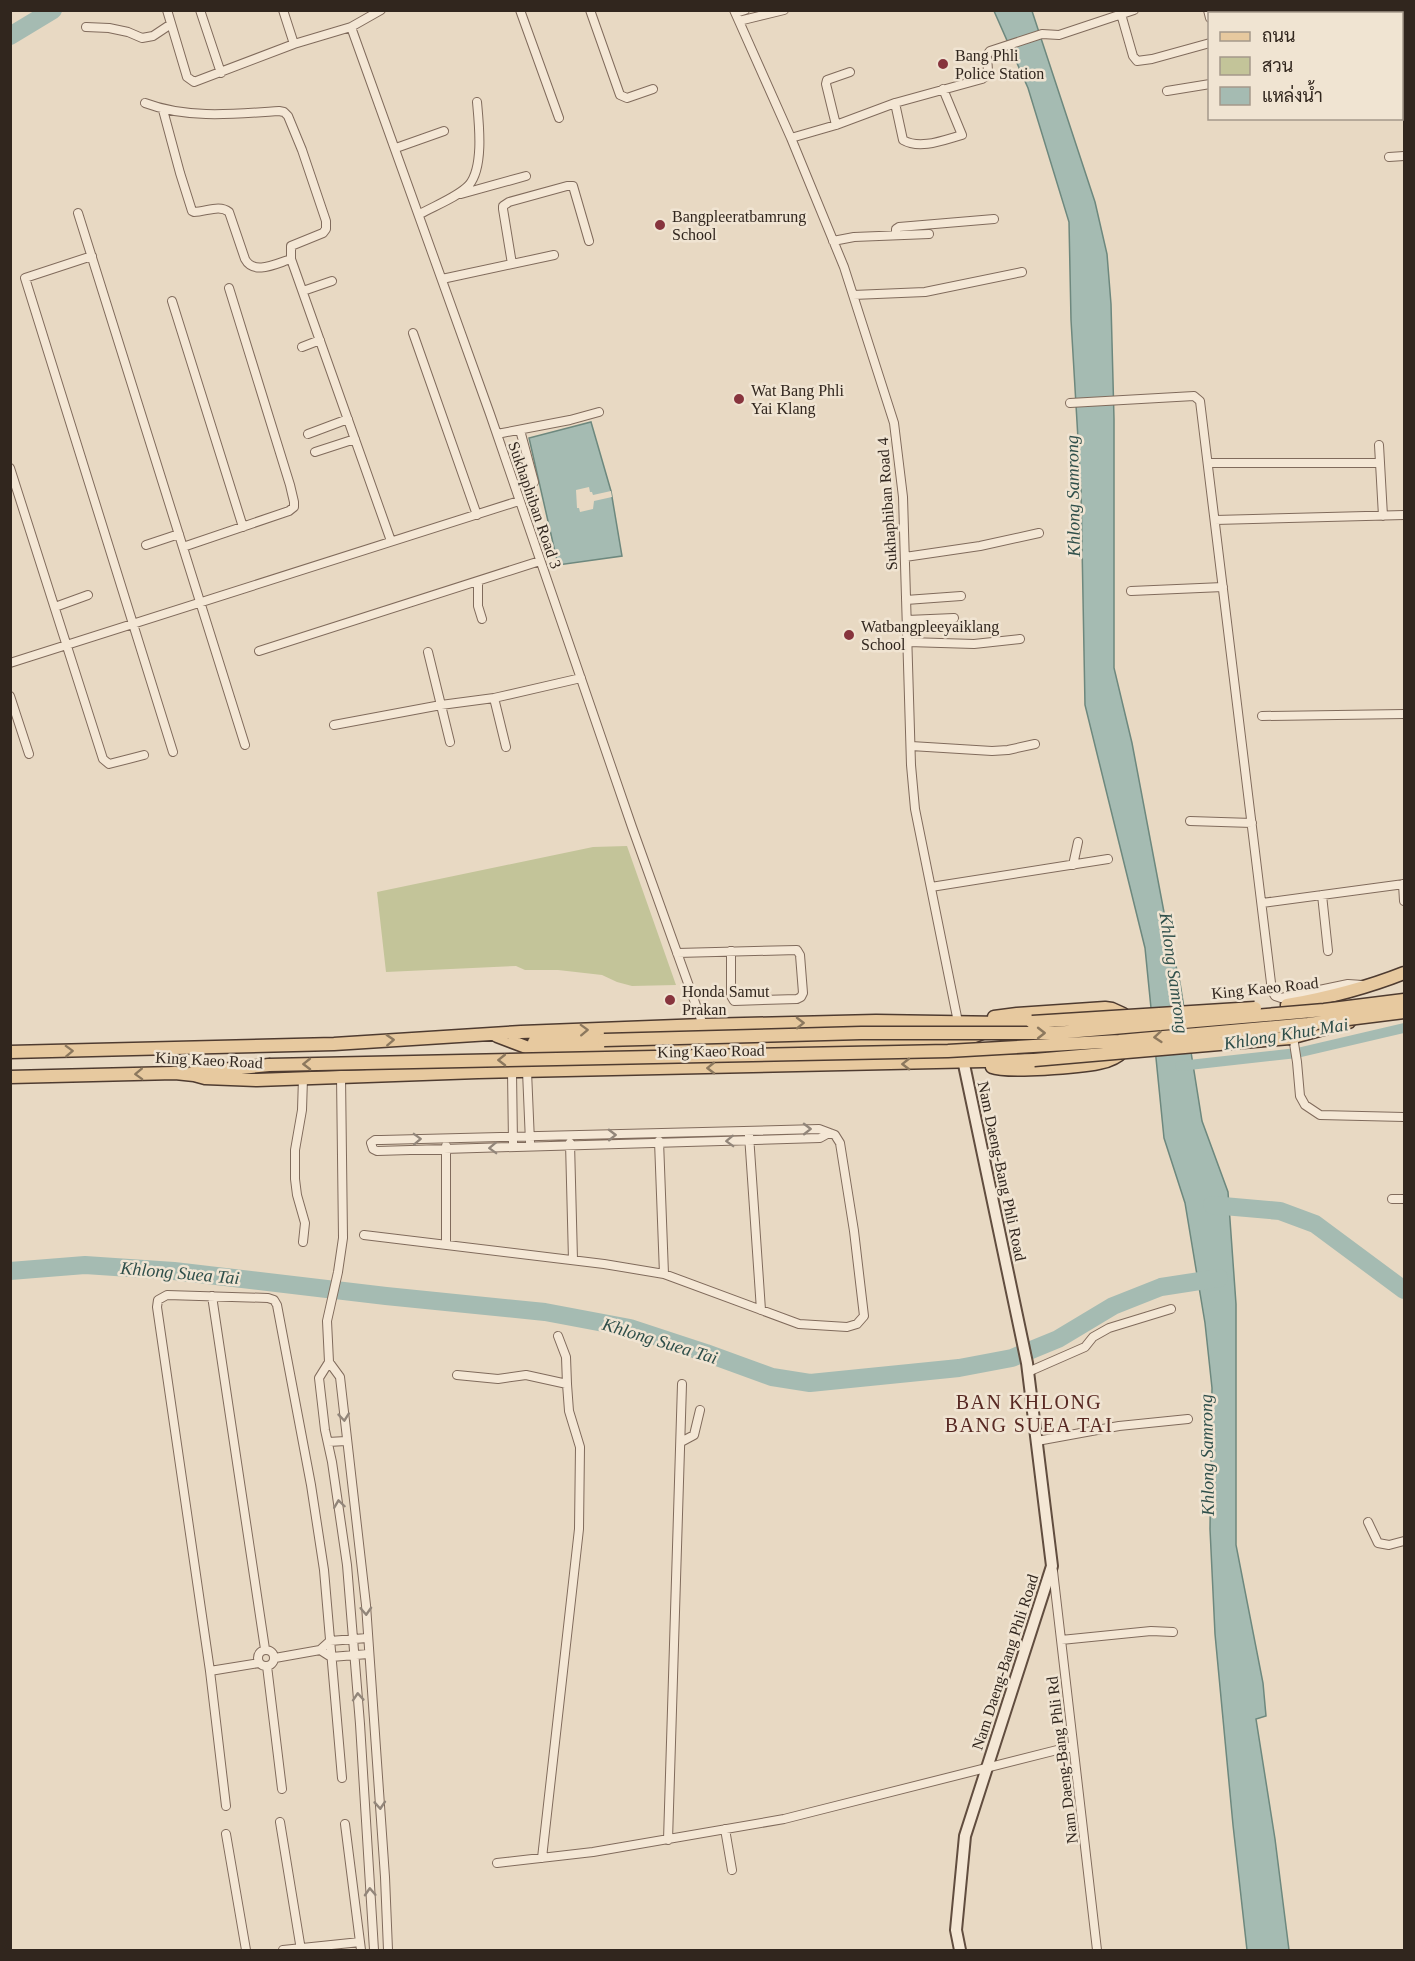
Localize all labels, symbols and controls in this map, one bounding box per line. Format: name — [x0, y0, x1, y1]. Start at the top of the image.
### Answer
legend — [1208, 12, 1403, 120]
text: ถนน — [1262, 26, 1295, 46]
place label: Bang Phli Police Station — [955, 47, 1044, 82]
text: สวน — [1262, 56, 1293, 76]
marker: Bang Phli Police Station — [936, 57, 950, 71]
text: แหล่งน้ำ — [1262, 80, 1323, 106]
place label: Bangpleeratbamrung School — [672, 208, 806, 243]
marker: Bangpleeratbamrung School — [653, 218, 667, 232]
place label: Wat Bang Phli Yai Klang — [751, 382, 844, 418]
marker: Wat Bang Phli Yai Klang — [732, 392, 746, 406]
water label: Khlong Samrong — [1062, 435, 1084, 558]
street label: Sukhaphiban Road 4 — [874, 437, 901, 571]
street label: Sukhaphiban Road 3 — [504, 439, 565, 571]
place label: Watbangpleeyaiklang School — [861, 618, 999, 653]
marker: Watbangpleeyaiklang School — [842, 628, 856, 642]
water label: Khlong Samrong — [1155, 910, 1192, 1035]
street label: King Kaeo Road — [1211, 974, 1319, 1003]
place label: Honda Samut Prakan — [682, 983, 770, 1018]
marker: Honda Samut Prakan — [663, 993, 677, 1007]
water label: Khlong Khut Mai — [1221, 1014, 1350, 1054]
one-way arrow — [796, 1017, 805, 1029]
one-way arrow — [580, 1023, 589, 1036]
one-way arrow — [1036, 1027, 1045, 1039]
one-way arrow — [1154, 1030, 1163, 1043]
one-way arrow — [385, 1034, 394, 1047]
street label: King Kaeo Road — [657, 1042, 765, 1061]
one-way arrow — [64, 1045, 73, 1058]
street label: King Kaeo Road — [155, 1049, 263, 1072]
one-way arrow — [497, 1053, 506, 1066]
one-way arrow — [302, 1058, 311, 1071]
one-way arrow — [901, 1058, 910, 1070]
one-way arrow — [706, 1061, 715, 1074]
one-way arrow — [134, 1068, 143, 1080]
street label: Nam Daeng-Bang Phli Road — [974, 1079, 1029, 1263]
one-way arrow — [802, 1123, 811, 1136]
one-way arrow — [607, 1129, 616, 1141]
one-way arrow — [412, 1133, 421, 1145]
one-way arrow — [725, 1134, 734, 1147]
one-way arrow — [488, 1141, 497, 1154]
water label: Khlong Suea Tai — [119, 1258, 240, 1288]
water label: Khlong Suea Tai — [599, 1314, 720, 1368]
district label: BAN KHLONG BANG SUEA TAI — [945, 1391, 1113, 1436]
water label: Khlong Samrong — [1196, 1394, 1218, 1517]
one-way arrow — [337, 1412, 350, 1421]
one-way arrow — [333, 1499, 345, 1508]
street label: Nam Daeng-Bang Phli Road — [969, 1572, 1042, 1752]
one-way arrow — [359, 1606, 372, 1615]
street label: Nam Daeng-Bang Phli Rd — [1043, 1675, 1082, 1845]
one-way arrow — [352, 1693, 365, 1702]
one-way arrow — [373, 1801, 386, 1810]
one-way arrow — [364, 1888, 377, 1897]

